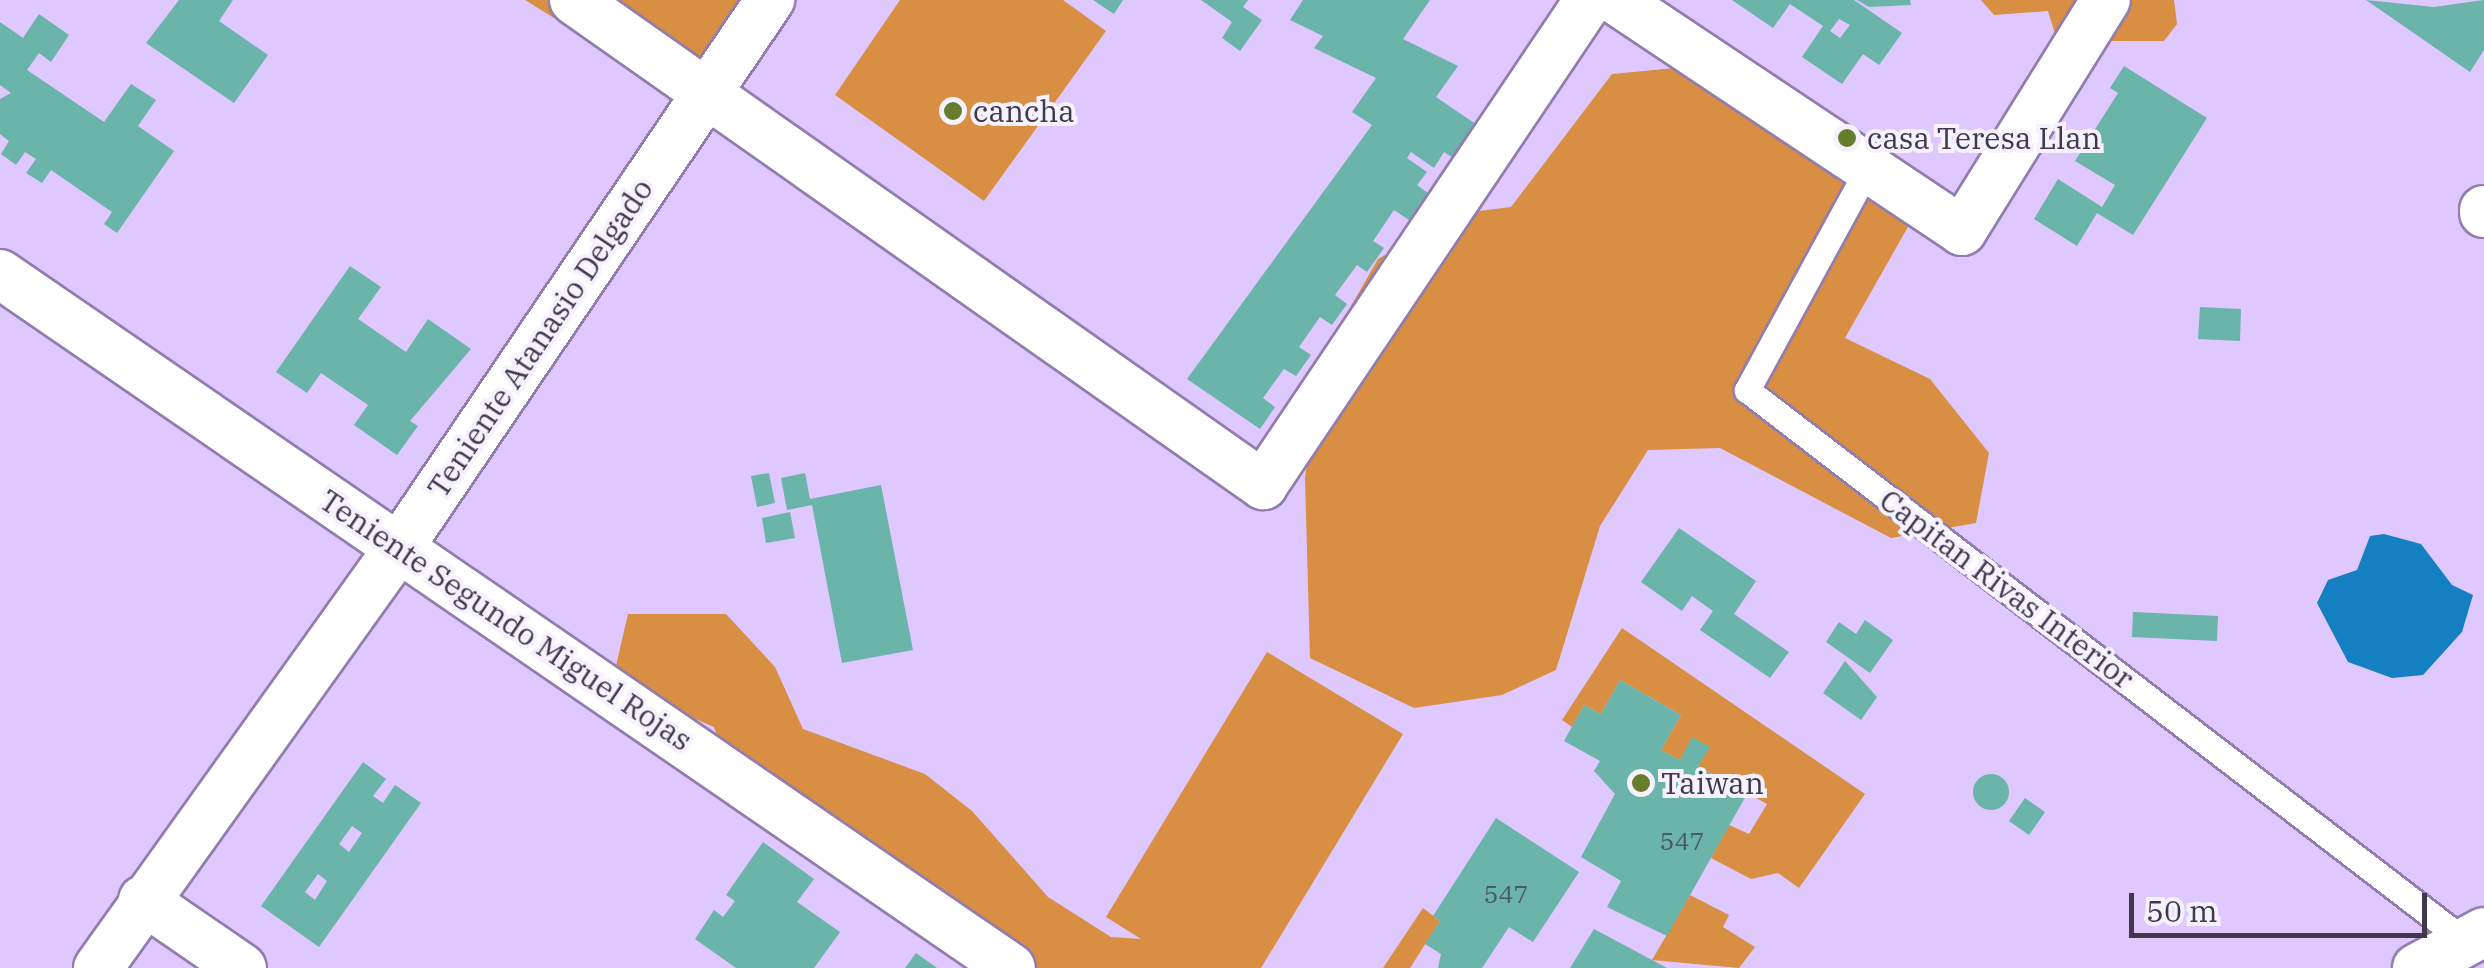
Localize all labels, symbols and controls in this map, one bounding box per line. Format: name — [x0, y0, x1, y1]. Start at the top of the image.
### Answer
place label: cancha — [973, 93, 1075, 129]
marker: cancha — [942, 100, 964, 122]
place label: casa Teresa Llan — [1867, 120, 2101, 156]
marker: casa Teresa Llan — [1836, 127, 1858, 149]
street label: Teniente Atanasio Delgado — [420, 172, 660, 504]
street label: Teniente Segundo Miguel Rojas — [313, 482, 699, 758]
street label: Capitan Rivas Interior — [1873, 482, 2141, 696]
place label: Taiwan — [1661, 765, 1764, 801]
marker: Taiwan — [1630, 772, 1652, 794]
house number: 547 — [1660, 826, 1704, 856]
scale bar — [2134, 873, 2432, 935]
house number: 547 — [1484, 879, 1528, 909]
text: 50 m — [2146, 891, 2218, 930]

